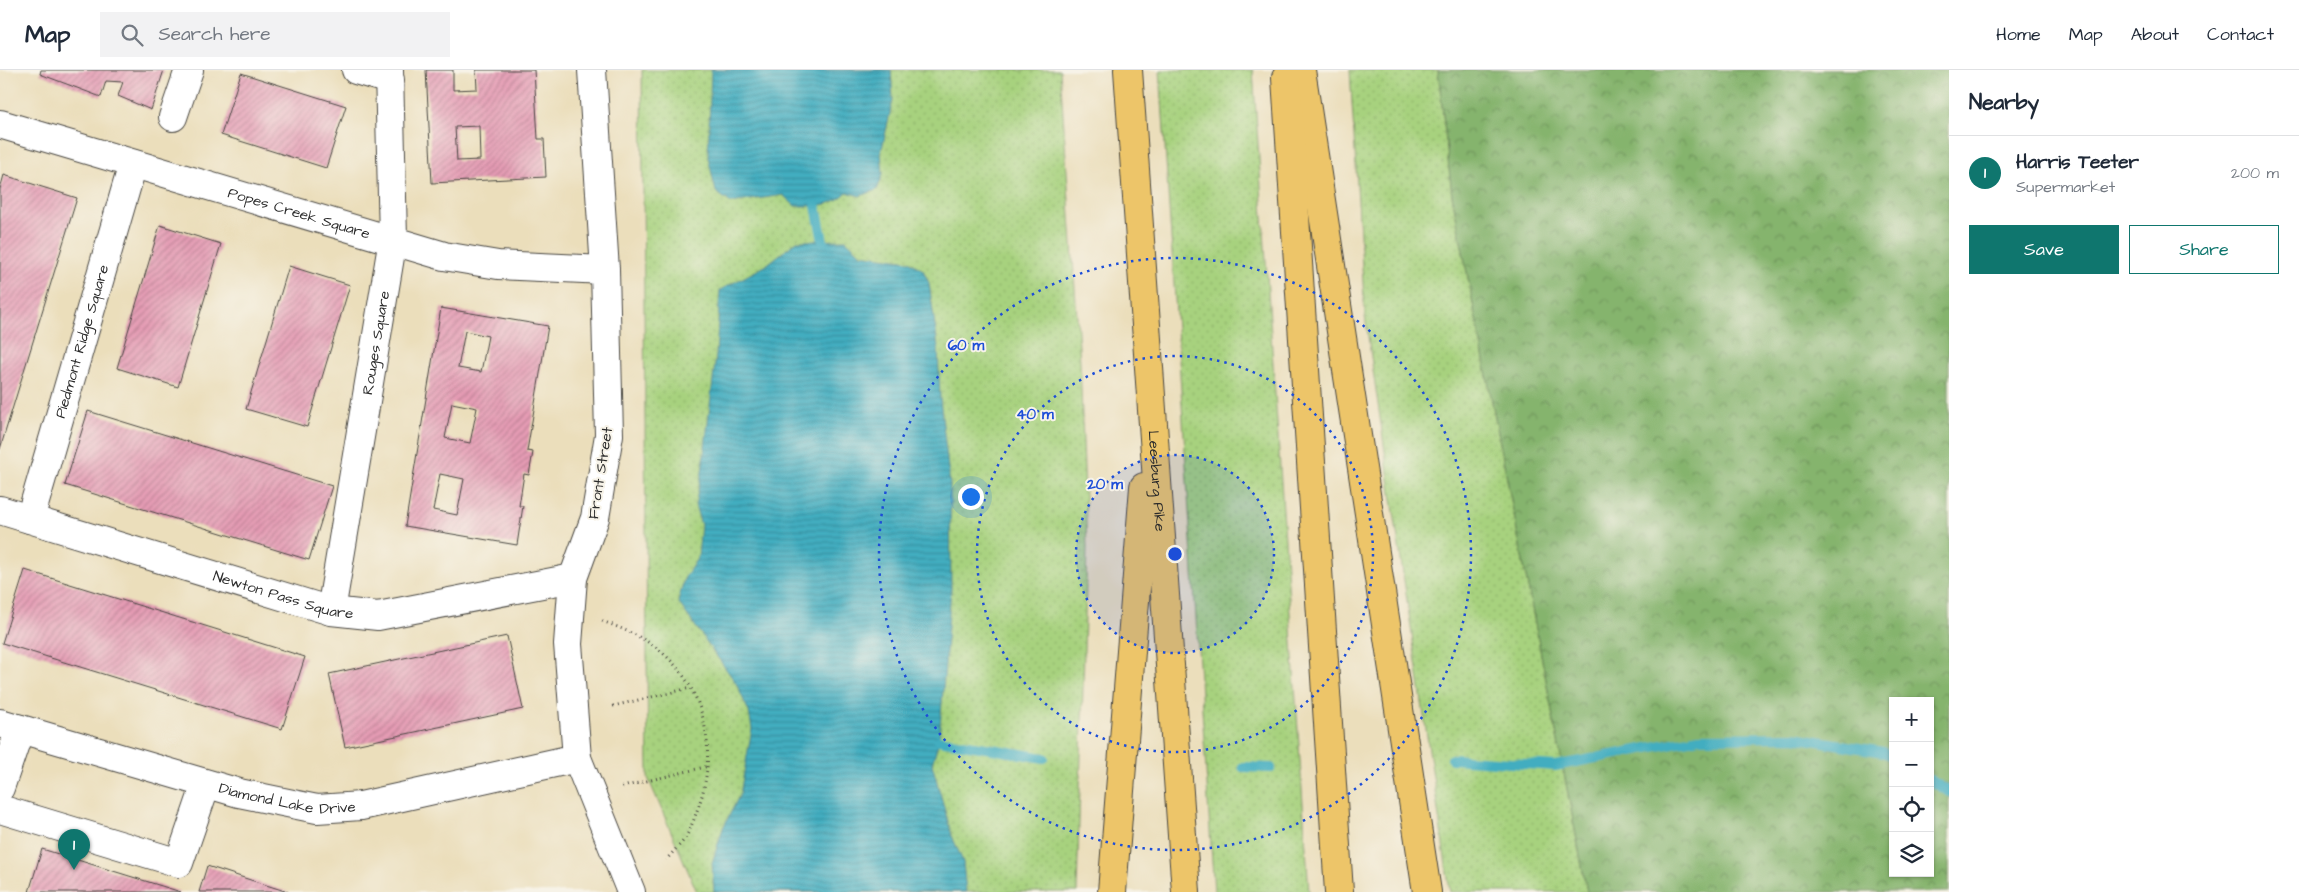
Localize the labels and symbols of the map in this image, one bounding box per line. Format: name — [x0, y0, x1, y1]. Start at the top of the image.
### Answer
street label: Popes Creek Square — [225, 182, 373, 244]
street label: Piedmont Ridge Square — [50, 262, 114, 421]
street label: Rouges Square — [357, 289, 395, 396]
text: 60 m — [948, 335, 985, 356]
text: 40 m — [1016, 404, 1054, 425]
street label: Front Street — [583, 426, 618, 521]
street label: Leesburg Pike — [1142, 430, 1171, 532]
text: 20 m — [1086, 474, 1123, 495]
your location — [958, 484, 984, 510]
centre of rings — [1166, 545, 1184, 563]
street label: Newton Pass Square — [211, 566, 354, 624]
street label: Diamond Lake Drive — [216, 778, 356, 820]
pin: 1 — [58, 829, 90, 870]

